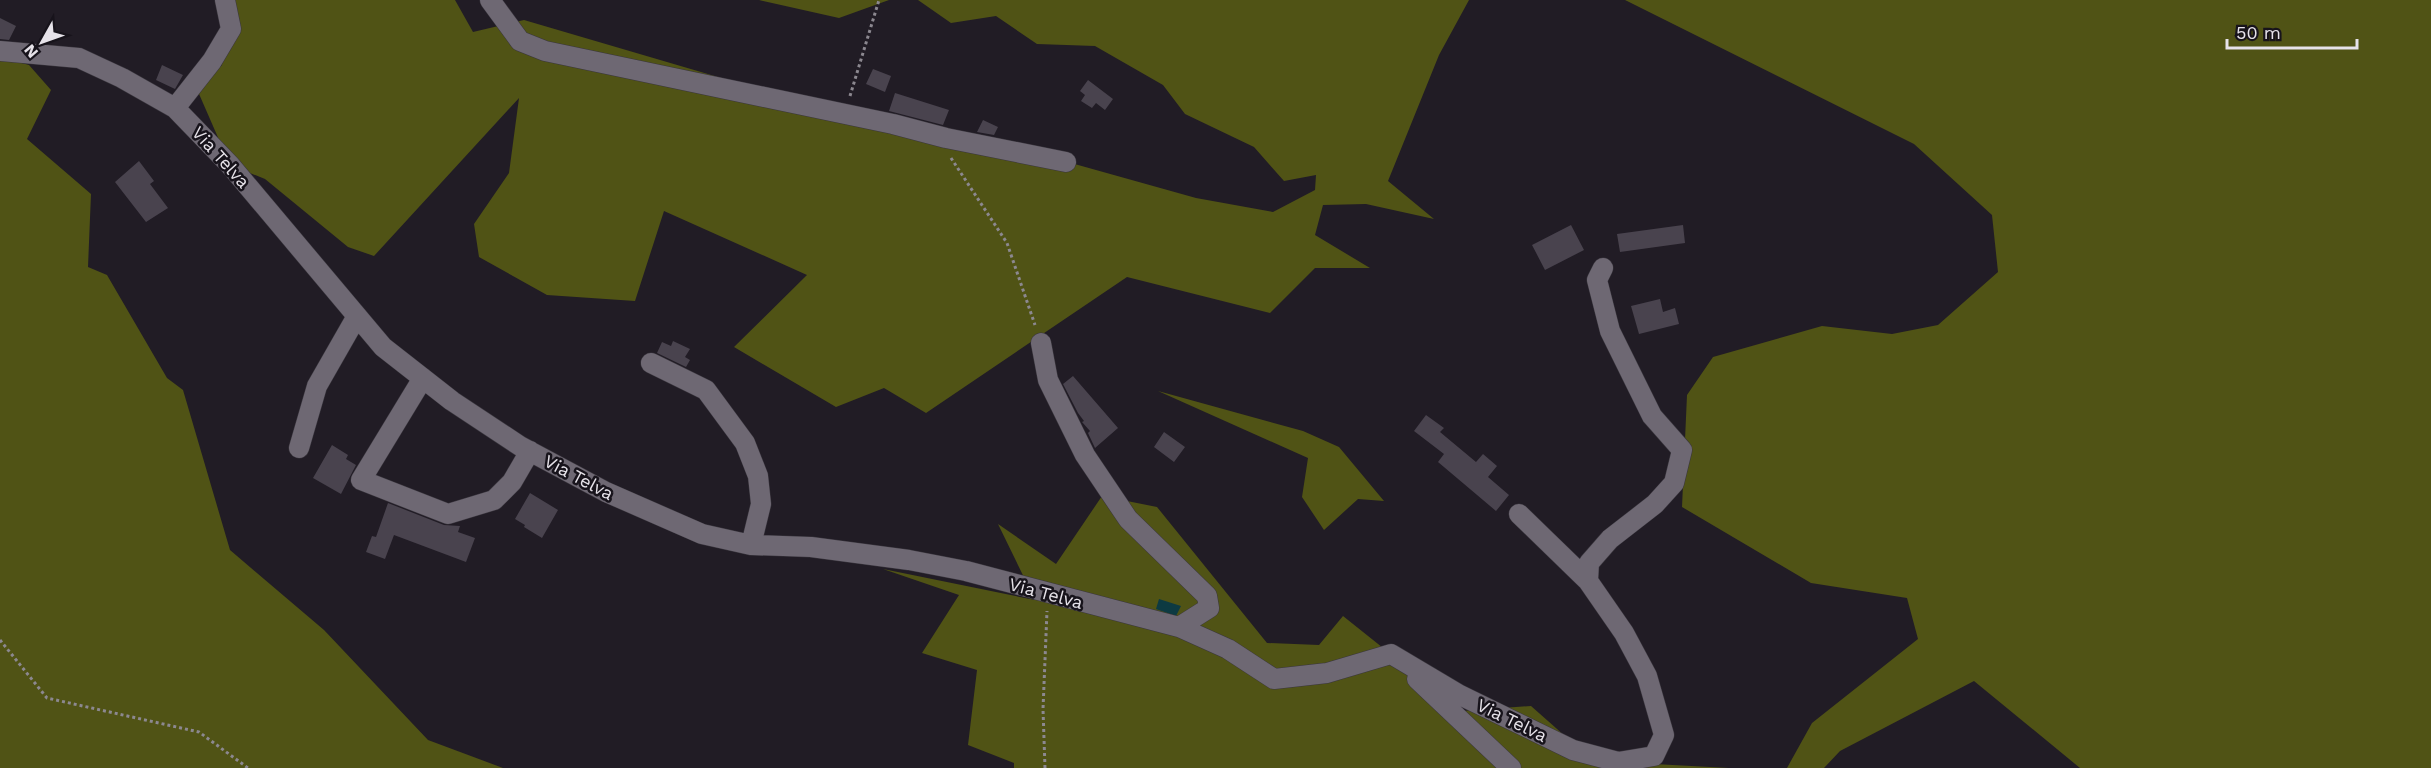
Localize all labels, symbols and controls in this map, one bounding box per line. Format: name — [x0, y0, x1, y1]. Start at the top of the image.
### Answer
north arrow — [12, 12, 72, 72]
scale bar — [2227, 12, 2358, 50]
text: 50 m — [2236, 22, 2281, 43]
text: N — [20, 41, 42, 62]
street label: Via Telva — [188, 122, 254, 192]
street label: Via Telva — [541, 450, 617, 504]
street label: Via Telva — [1007, 573, 1085, 613]
street label: Via Telva — [1473, 694, 1551, 746]

